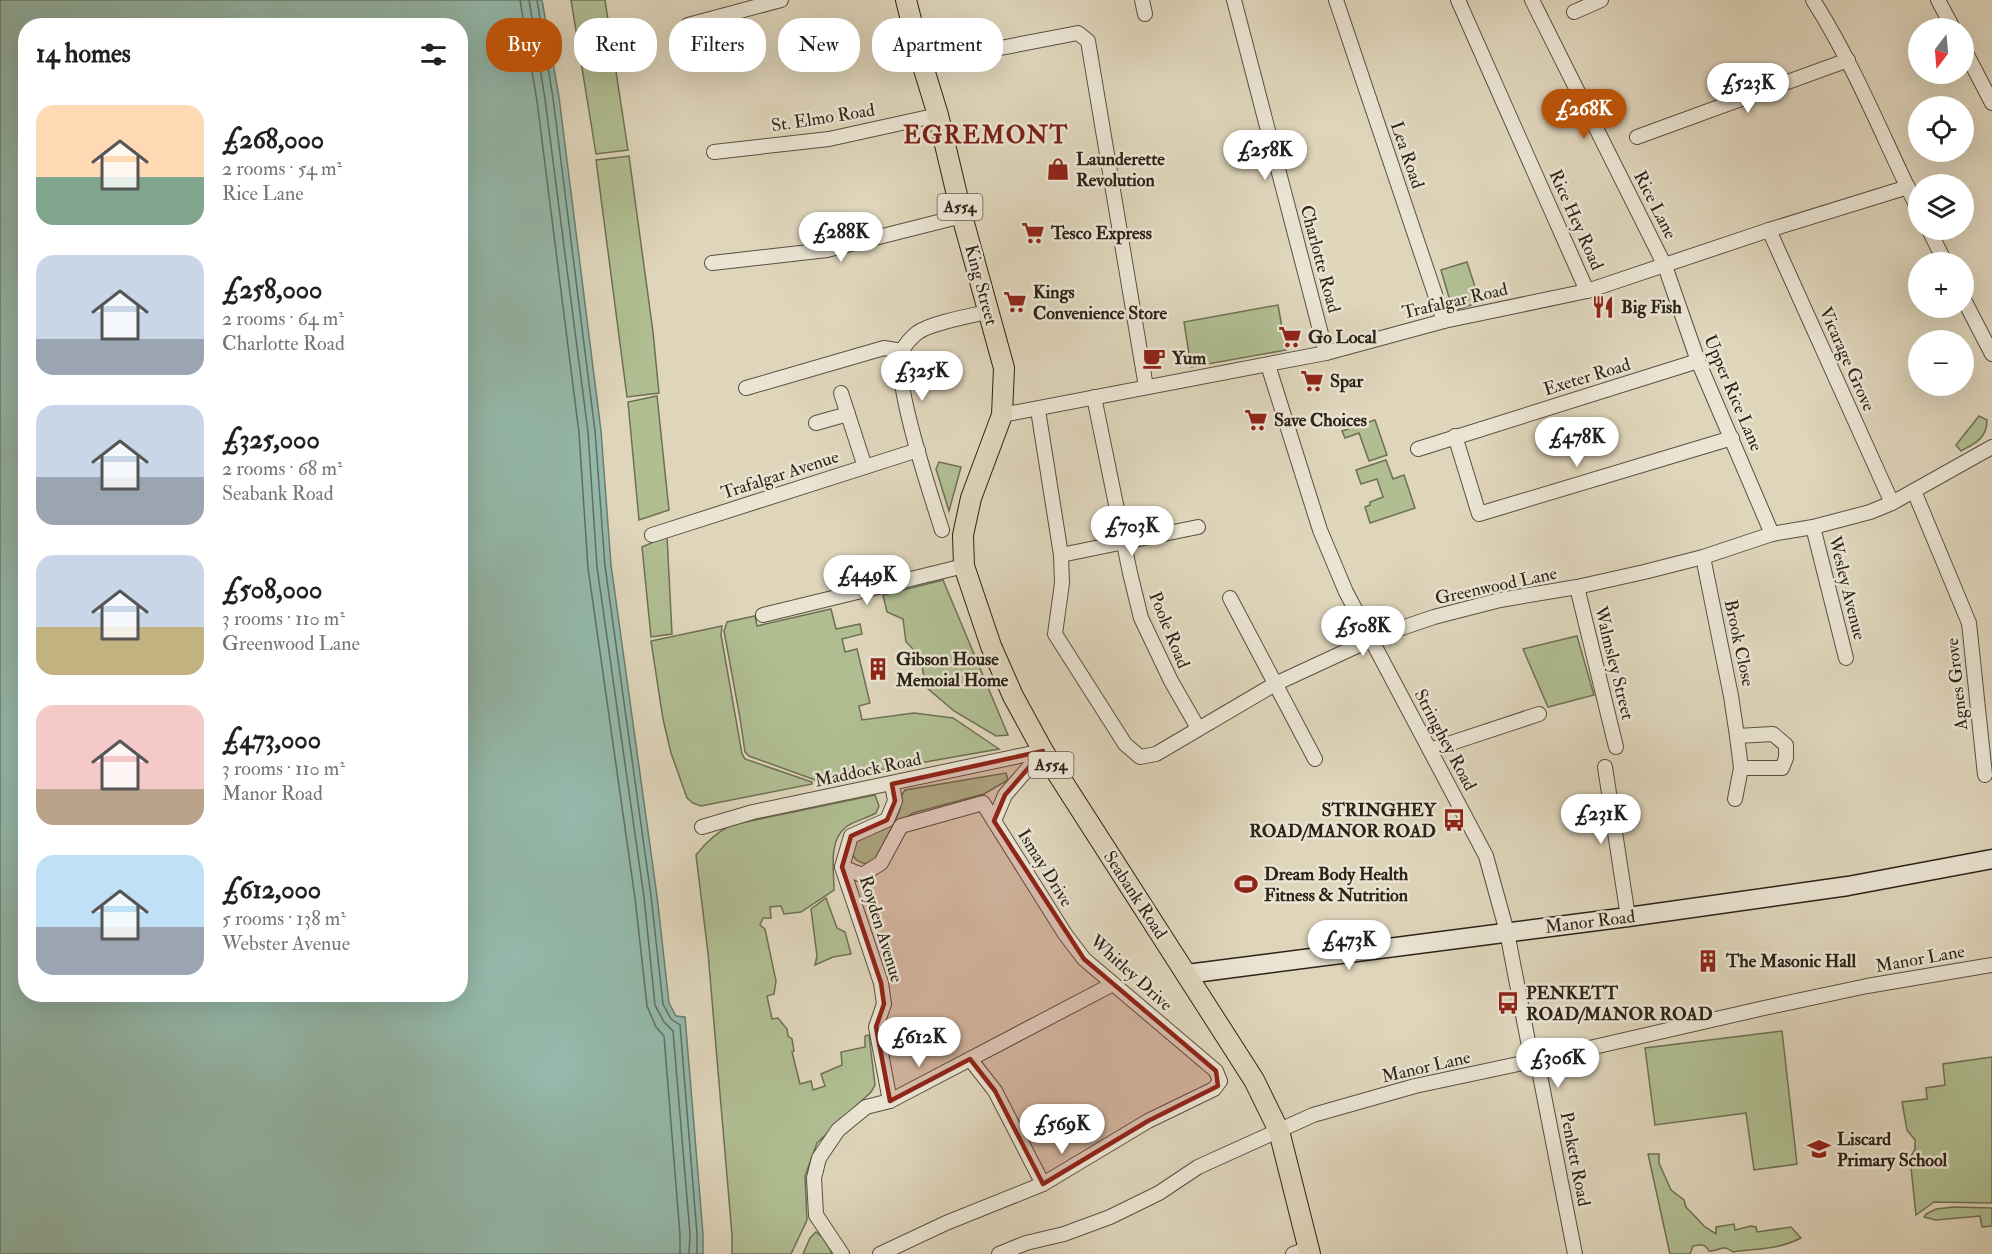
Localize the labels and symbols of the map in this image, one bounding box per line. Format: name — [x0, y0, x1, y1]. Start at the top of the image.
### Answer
north arrow — [1908, 18, 1974, 84]
pin: £523K — [1706, 63, 1790, 114]
pin: £268K — [1542, 89, 1626, 140]
street label: St. Elmo Road — [770, 98, 877, 138]
street label: Lea Road — [1385, 118, 1429, 192]
district label: EGREMONT — [903, 120, 1069, 151]
pin: £258K — [1223, 130, 1307, 181]
place label: Launderette Revolution — [1076, 148, 1165, 192]
shop icon: Launderette Revolution — [1045, 156, 1071, 182]
street label: Rice Hey Road — [1544, 166, 1608, 274]
street label: Rice Lane — [1628, 167, 1682, 243]
road number: A554 — [938, 194, 982, 220]
street label: Charlotte Road — [1295, 203, 1345, 315]
pin: £288K — [799, 212, 883, 263]
supermarket icon: Tesco Express — [1020, 220, 1046, 246]
place label: Tesco Express — [1050, 222, 1152, 245]
street label: King Street — [959, 242, 1003, 328]
street label: Trafalgar Road — [1400, 278, 1510, 324]
place label: Kings Convenience Store — [1033, 281, 1167, 325]
supermarket icon: Kings Convenience Store — [1002, 289, 1028, 315]
restaurant icon: Big Fish — [1590, 294, 1616, 320]
place label: Big Fish — [1621, 296, 1682, 319]
street label: Vicarage Grove — [1814, 303, 1880, 415]
supermarket icon: Go Local — [1277, 324, 1303, 350]
place label: Go Local — [1308, 326, 1377, 349]
street label: Upper Rice Lane — [1698, 331, 1768, 455]
cafe icon: Yum — [1141, 345, 1167, 371]
place label: Yum — [1171, 347, 1207, 370]
pin: £325K — [880, 351, 964, 402]
street label: Exeter Road — [1541, 353, 1633, 401]
supermarket icon: Spar — [1299, 368, 1325, 394]
place label: Spar — [1330, 370, 1364, 393]
supermarket icon: Save Choices — [1243, 407, 1269, 433]
place label: Save Choices — [1274, 409, 1367, 432]
pin: £478K — [1535, 417, 1619, 468]
street label: Trafalgar Avenue — [718, 445, 842, 505]
pin: £703K — [1090, 506, 1174, 557]
street label: Wesley Avenue — [1823, 533, 1871, 643]
pin: £449K — [825, 555, 909, 606]
street label: Greenwood Lane — [1433, 562, 1560, 610]
street label: Poole Road — [1143, 588, 1195, 672]
street label: Brook Close — [1719, 598, 1760, 689]
street label: Walmsley Street — [1589, 603, 1639, 722]
pin: £508K — [1321, 606, 1405, 657]
street label: Agnes Grove — [1941, 636, 1973, 732]
place label: Gibson House Memoial Home — [895, 648, 1009, 692]
building icon: Gibson House Memoial Home — [865, 656, 891, 682]
street label: Stringhey Road — [1409, 685, 1481, 795]
street label: Maddock Road — [813, 747, 924, 793]
road number: A554 — [1028, 752, 1074, 778]
pin: £231K — [1559, 794, 1643, 845]
place label: STRINGHEY ROAD/MANOR ROAD — [1249, 799, 1437, 843]
bus stop icon: STRINGHEY ROAD/MANOR ROAD — [1441, 807, 1467, 833]
street label: Ismay Drive — [1012, 825, 1078, 912]
street label: Seabank Road — [1098, 847, 1172, 944]
place label: Dream Body Health Fitness & Nutrition — [1264, 863, 1409, 907]
sports icon: Dream Body Health Fitness & Nutrition — [1233, 871, 1259, 897]
street label: Royden Avenue — [854, 873, 908, 986]
street label: Manor Road — [1544, 905, 1637, 939]
pin: £473K — [1307, 920, 1391, 971]
street label: Whitley Drive — [1084, 929, 1177, 1016]
street label: Manor Lane — [1874, 940, 1967, 978]
building icon: The Masonic Hall — [1695, 948, 1721, 974]
place label: The Masonic Hall — [1725, 950, 1856, 973]
place label: PENKETT ROAD/MANOR ROAD — [1526, 982, 1713, 1026]
bus stop icon: PENKETT ROAD/MANOR ROAD — [1495, 990, 1521, 1016]
pin: £612K — [877, 1017, 961, 1068]
pin: £306K — [1516, 1038, 1600, 1089]
street label: Manor Lane — [1379, 1046, 1473, 1088]
pin: £569K — [1020, 1104, 1104, 1155]
street label: Penkett Road — [1555, 1110, 1595, 1208]
place label: Liscard Primary School — [1837, 1128, 1948, 1172]
school or university icon: Liscard Primary School — [1806, 1136, 1832, 1162]

